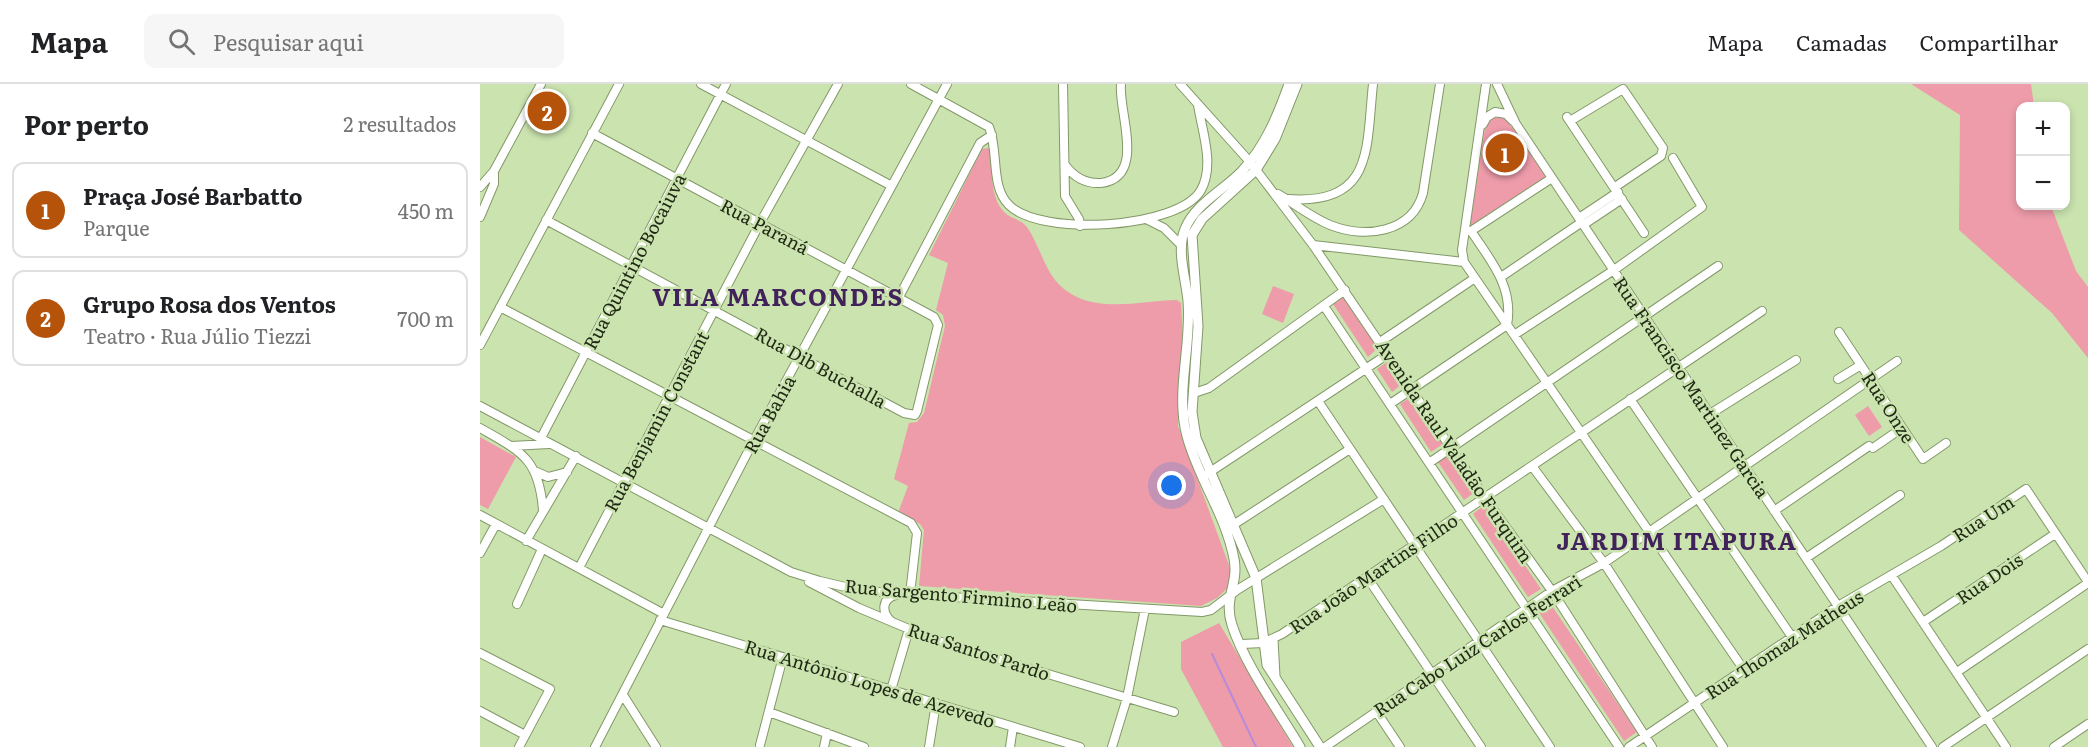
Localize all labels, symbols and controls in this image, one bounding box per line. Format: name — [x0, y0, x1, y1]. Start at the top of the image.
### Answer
search box — [144, 14, 564, 68]
text: Mapa — [30, 20, 108, 62]
icon: search — [165, 25, 198, 58]
text: Pesquisar aqui — [213, 25, 364, 58]
text: Mapa — [1707, 26, 1763, 57]
text: Camadas — [1796, 26, 1887, 57]
text: Compartilhar — [1920, 26, 2058, 57]
pin: 2 — [528, 88, 566, 134]
map controls — [2016, 102, 2070, 210]
button: + — [2016, 102, 2070, 156]
text: Por perto — [24, 104, 149, 143]
text: 2 resultados — [343, 108, 456, 138]
pin: 1 — [1486, 130, 1524, 176]
button: − — [2016, 156, 2070, 210]
street label: Rua Quintino Bocaiuva — [576, 168, 692, 354]
text: Praça José Barbatto — [83, 179, 303, 212]
street label: Rua Paraná — [716, 191, 814, 261]
text: 1 — [41, 195, 50, 225]
text: 450 m — [398, 195, 454, 225]
text: Parque — [83, 212, 150, 242]
street label: Rua Francisco Martinez Garcia — [1608, 271, 1777, 503]
district label: VILA MARCONDES — [652, 278, 904, 313]
text: Grupo Rosa dos Ventos — [83, 287, 336, 320]
text: 2 — [40, 303, 51, 333]
text: 700 m — [397, 303, 454, 333]
text: Teatro · Rua Júlio Tiezzi — [83, 320, 311, 350]
street label: Rua Dib Buchalla — [750, 320, 892, 414]
street label: Rua Benjamin Constant — [597, 325, 716, 516]
street label: Avenida Raul Valadão Furquim — [1370, 334, 1540, 568]
street label: Rua Onze — [1856, 366, 1922, 448]
street label: Rua Bahia — [736, 370, 802, 458]
your location — [1157, 471, 1186, 500]
street label: Rua Um — [1947, 488, 2019, 548]
street label: Rua João Martins Filho — [1283, 506, 1463, 640]
district label: JARDIM ITAPURA — [1556, 522, 1798, 557]
street label: Rua Dois — [1950, 546, 2028, 610]
street label: Rua Cabo Luiz Carlos Ferrari — [1368, 568, 1586, 722]
street label: Rua Sargento Firmino Leão — [844, 571, 1078, 619]
street label: Rua Thomaz Matheus — [1700, 583, 1868, 705]
street label: Rua Santos Pardo — [905, 615, 1053, 687]
street label: Rua Antônio Lopes de Azevedo — [742, 632, 998, 734]

